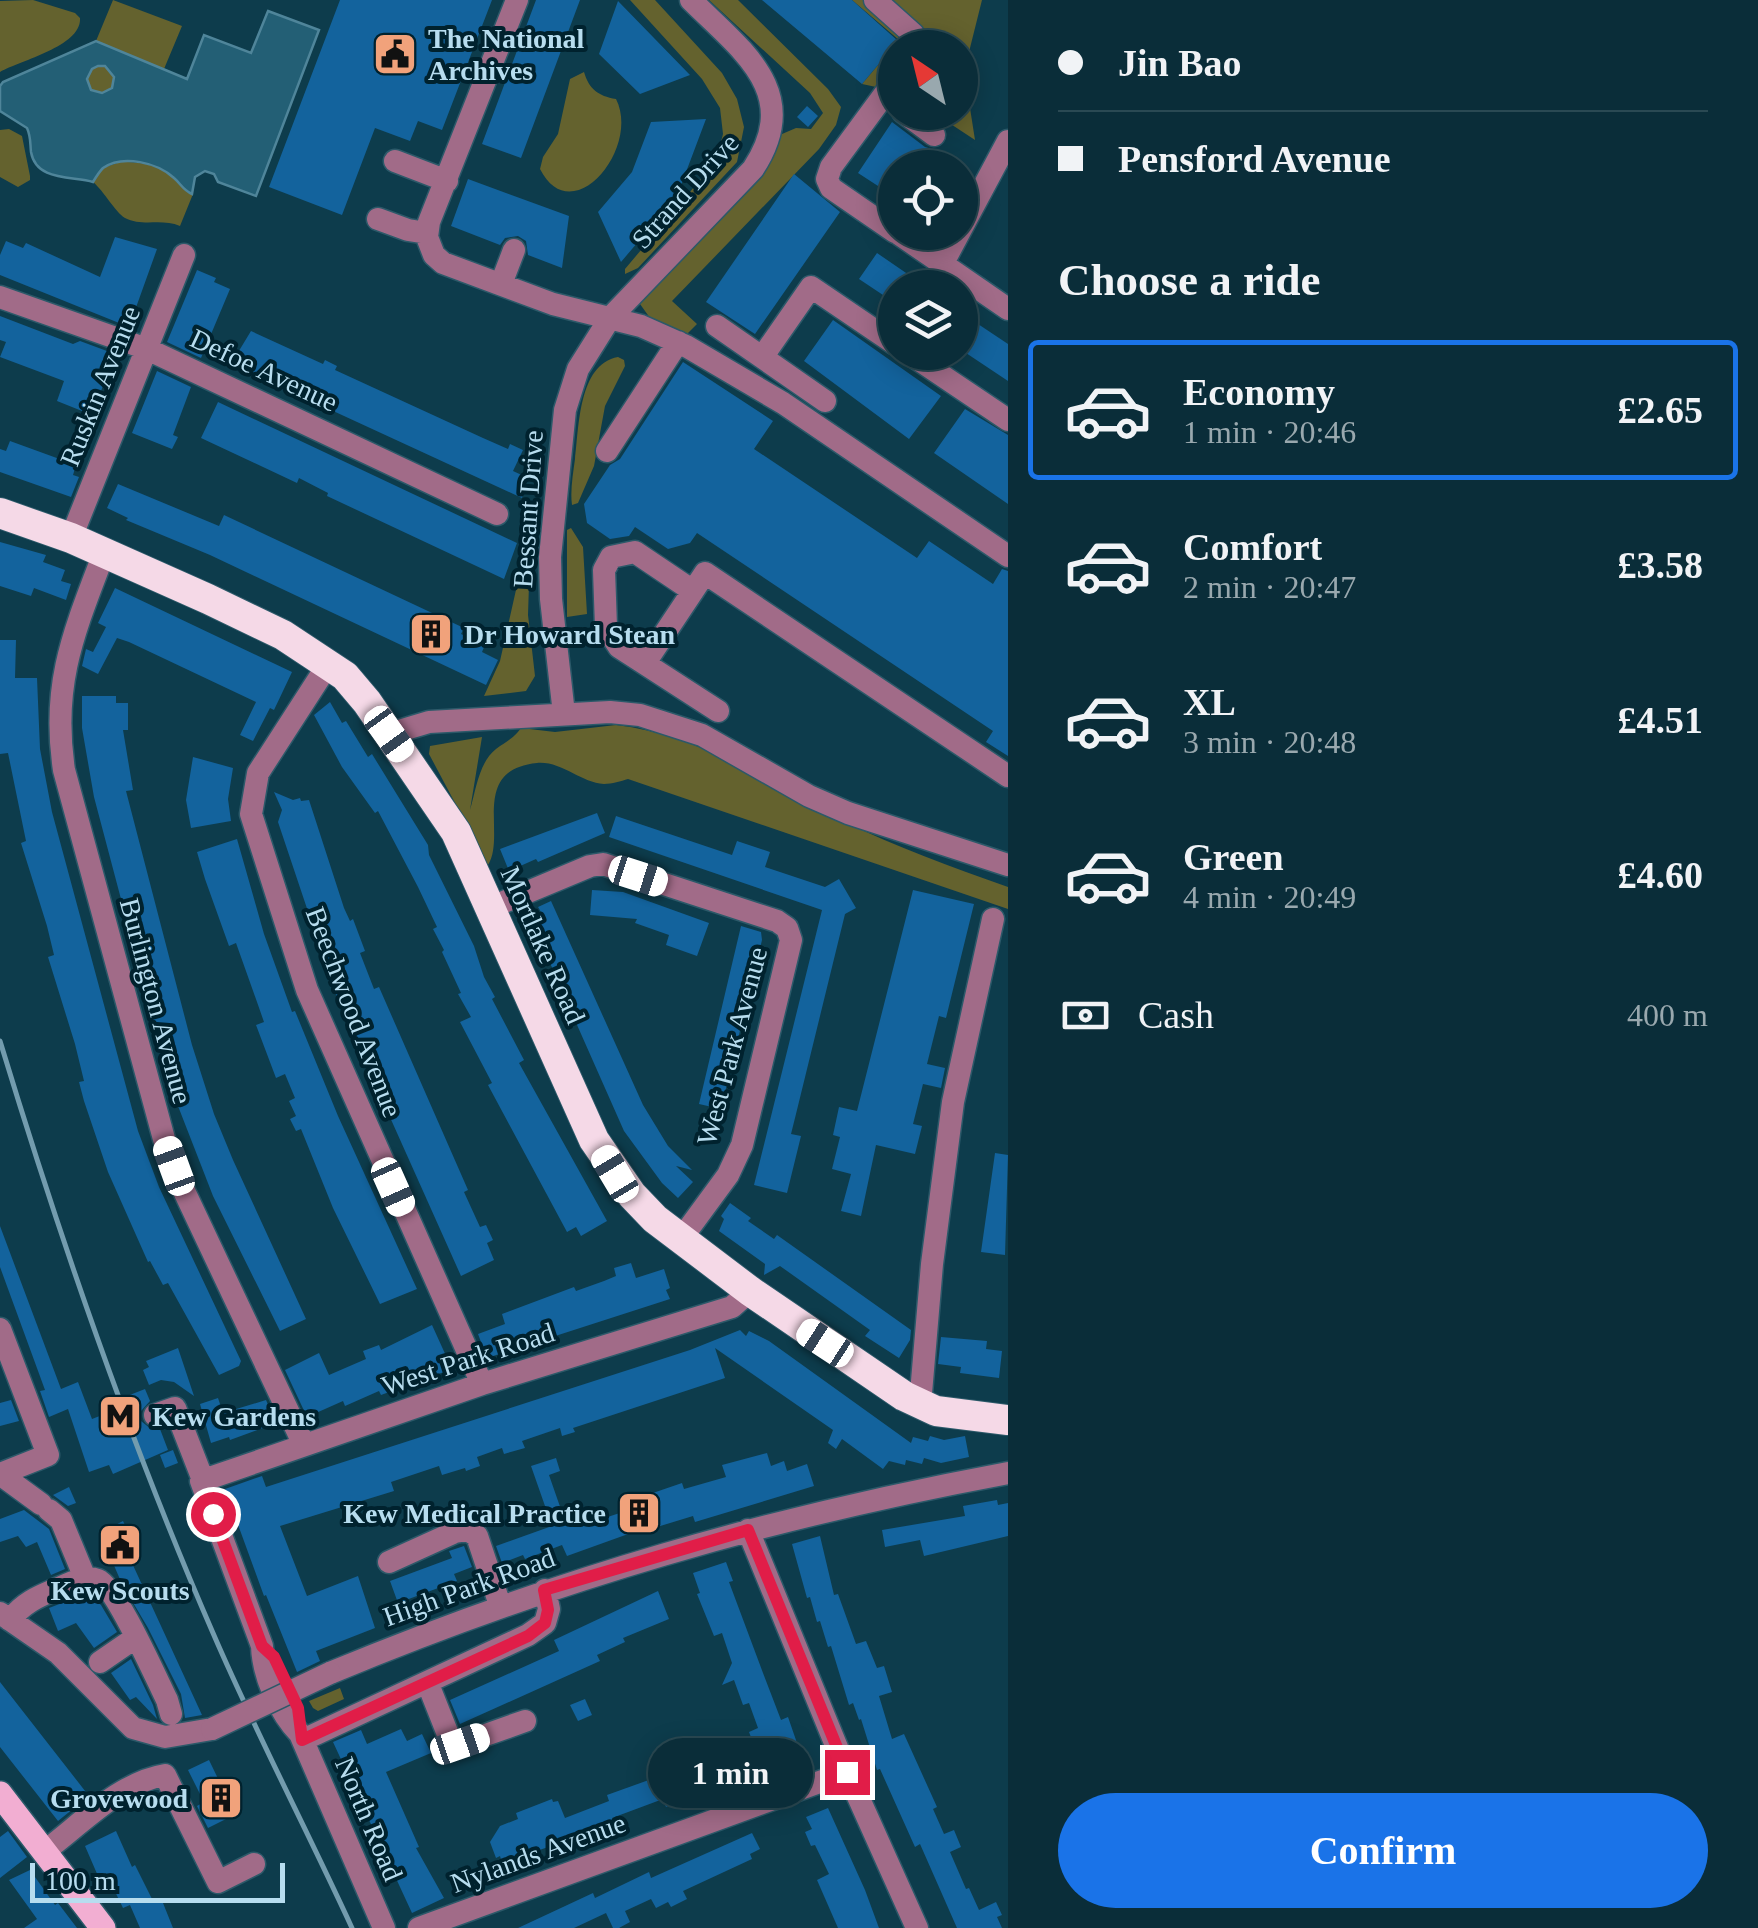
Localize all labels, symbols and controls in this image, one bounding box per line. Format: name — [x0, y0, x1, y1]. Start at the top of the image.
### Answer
place label: The National Archives — [428, 23, 585, 86]
north arrow — [878, 30, 978, 130]
map controls — [878, 30, 978, 370]
public building icon: The National Archives — [372, 31, 418, 77]
text: Jin Bao — [1118, 42, 1242, 84]
street label: Strand Drive — [625, 127, 745, 255]
text: Pensford Avenue — [1118, 138, 1391, 180]
button: locate — [878, 150, 978, 250]
text: Choose a ride — [1058, 255, 1321, 305]
button: layers — [878, 270, 978, 370]
street label: Ruskin Avenue — [54, 301, 146, 471]
street label: Defoe Avenue — [185, 322, 343, 418]
icon: car — [1063, 365, 1153, 455]
text: Economy — [1183, 371, 1335, 413]
text: £2.65 — [1618, 389, 1703, 431]
text: 1 min · 20:46 — [1183, 414, 1356, 450]
street label: Bessant Drive — [507, 429, 549, 589]
icon: car — [1063, 520, 1153, 610]
text: Comfort — [1183, 526, 1322, 568]
text: £3.58 — [1618, 544, 1703, 586]
text: 2 min · 20:47 — [1183, 569, 1356, 605]
building icon: Dr Howard Stean — [408, 611, 454, 657]
place label: Dr Howard Stean — [464, 619, 675, 650]
icon: car — [1063, 675, 1153, 765]
text: XL — [1183, 681, 1236, 723]
text: £4.51 — [1618, 699, 1703, 741]
car — [359, 701, 419, 767]
text: 3 min · 20:48 — [1183, 724, 1356, 760]
icon: car — [1063, 830, 1153, 920]
text: Green — [1183, 836, 1284, 878]
car — [605, 852, 671, 900]
text: £4.60 — [1618, 854, 1703, 896]
street label: Mortlake Road — [495, 862, 591, 1028]
text: 4 min · 20:49 — [1183, 879, 1356, 915]
street label: Burlington Avenue — [114, 895, 198, 1107]
street label: Beechwood Avenue — [300, 903, 408, 1121]
street label: West Park Avenue — [691, 943, 773, 1149]
icon: cash — [1058, 988, 1113, 1043]
text: Cash — [1138, 994, 1214, 1036]
text: 400 m — [1627, 997, 1708, 1033]
car — [150, 1133, 198, 1199]
car — [587, 1141, 643, 1207]
car — [367, 1153, 419, 1221]
car — [792, 1314, 858, 1372]
street label: West Park Road — [378, 1316, 558, 1402]
metro station icon: Kew Gardens — [97, 1393, 143, 1439]
place label: Kew Gardens — [152, 1401, 316, 1432]
building icon: Kew Medical Practice — [616, 1490, 662, 1536]
route start — [191, 1492, 236, 1537]
place label: Kew Medical Practice — [343, 1498, 606, 1529]
public building icon: Kew Scouts — [97, 1522, 143, 1568]
street label: High Park Road — [379, 1542, 559, 1632]
place label: Kew Scouts — [50, 1575, 190, 1606]
car — [427, 1720, 493, 1768]
callout: 1 min — [647, 1737, 812, 1807]
route end — [825, 1750, 870, 1795]
street label: North Road — [329, 1752, 409, 1886]
text: 1 min — [692, 1755, 769, 1791]
building icon: Grovewood — [198, 1775, 244, 1821]
place label: Grovewood — [50, 1783, 188, 1814]
button: Confirm — [1058, 1793, 1708, 1908]
street label: Nylands Avenue — [446, 1807, 630, 1899]
scale bar — [30, 1858, 285, 1902]
text: 100 m — [45, 1865, 116, 1896]

